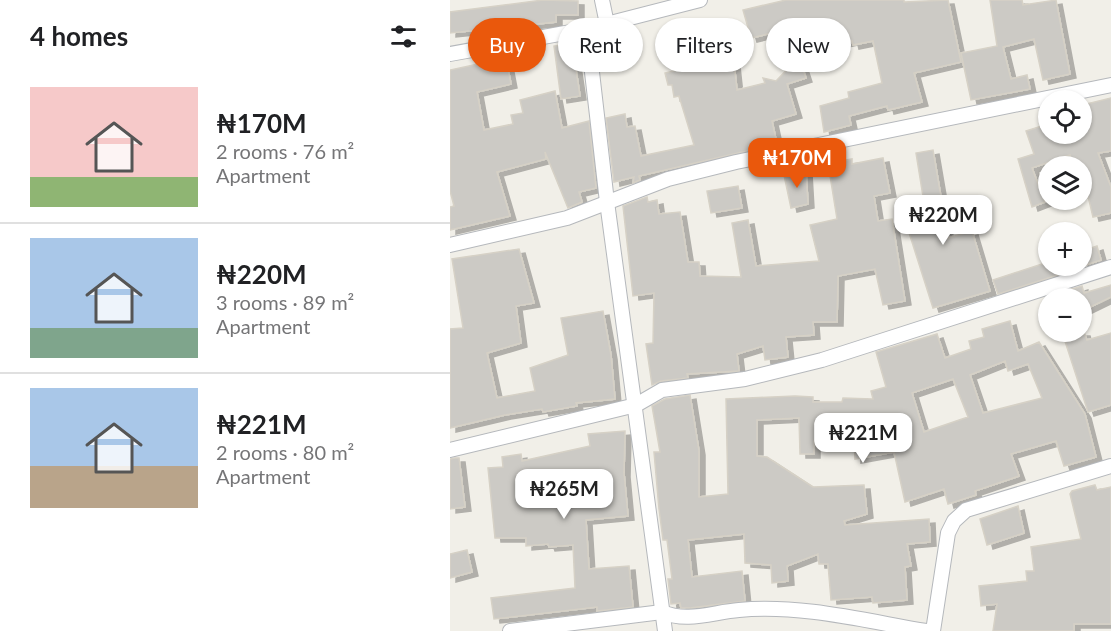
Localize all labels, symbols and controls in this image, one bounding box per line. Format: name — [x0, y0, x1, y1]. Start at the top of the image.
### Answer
chip: Buy — [468, 18, 546, 72]
chip: Rent — [558, 18, 643, 72]
chip: Filters — [655, 18, 754, 72]
chip: New — [766, 18, 851, 72]
text: 4 homes — [30, 20, 128, 52]
icon: filters — [387, 20, 420, 53]
map controls — [1038, 90, 1092, 342]
button: locate — [1038, 90, 1092, 144]
text: ₦170M — [216, 107, 307, 139]
icon: home — [78, 111, 150, 183]
pin: ₦170M — [755, 138, 839, 189]
text: 2 rooms · 76 m² — [216, 139, 354, 163]
text: ₦170M — [762, 145, 832, 169]
button: layers — [1038, 156, 1092, 210]
text: Apartment — [216, 163, 310, 187]
pin: ₦220M — [901, 195, 985, 246]
text: ₦220M — [908, 202, 978, 226]
button: + — [1038, 222, 1092, 276]
text: ₦220M — [216, 258, 307, 290]
icon: home — [78, 262, 150, 334]
button: − — [1038, 288, 1092, 342]
text: 3 rooms · 89 m² — [216, 290, 354, 314]
text: Apartment — [216, 314, 310, 338]
text: ₦221M — [216, 408, 307, 440]
icon: home — [78, 412, 150, 484]
pin: ₦221M — [821, 413, 905, 464]
text: ₦221M — [828, 420, 898, 444]
text: 2 rooms · 80 m² — [216, 440, 354, 464]
text: Apartment — [216, 464, 310, 488]
pin: ₦265M — [522, 469, 606, 520]
text: ₦265M — [529, 476, 599, 500]

